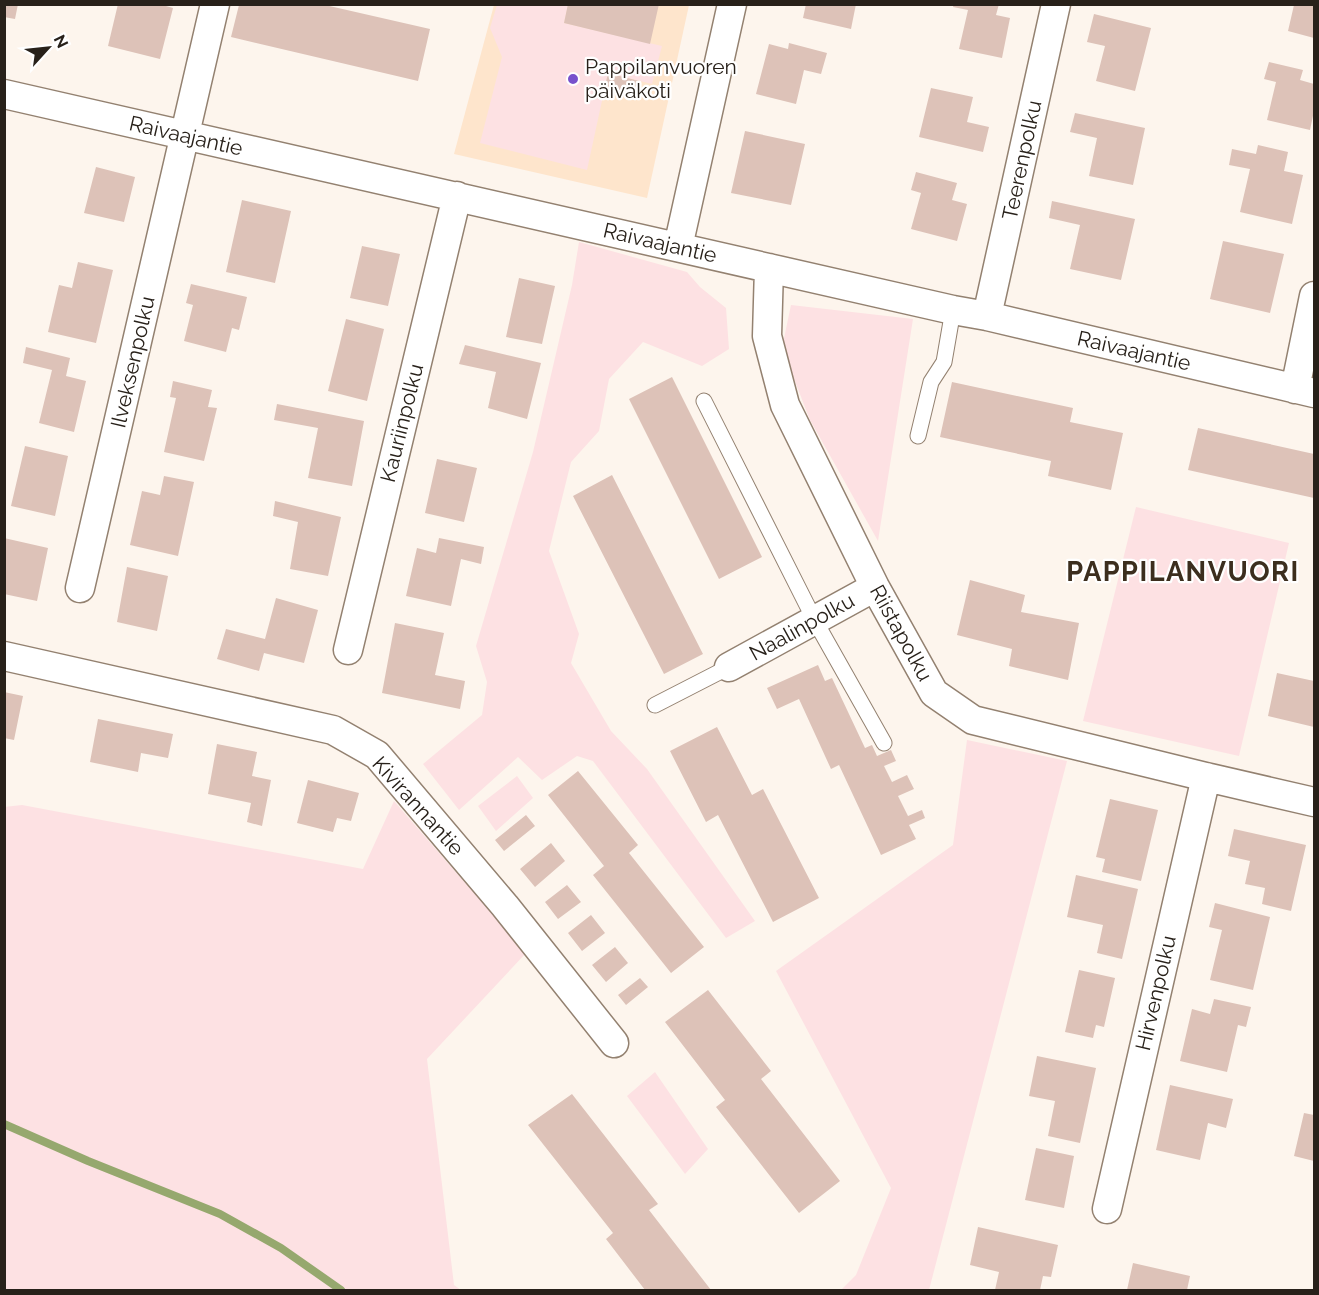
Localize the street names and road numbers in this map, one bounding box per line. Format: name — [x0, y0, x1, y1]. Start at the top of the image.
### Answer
street label: Teerenpolku — [997, 98, 1046, 222]
street label: Raivaajantie — [127, 110, 245, 161]
street label: Raivaajantie — [601, 217, 719, 268]
street label: Ilveksenpolku — [105, 294, 160, 430]
street label: Raivaajantie — [1075, 325, 1193, 376]
street label: Kauriinpolku — [375, 361, 428, 485]
street label: Riistapolku — [865, 580, 938, 685]
street label: Naalinpolku — [745, 587, 859, 666]
street label: Kivirannantie — [367, 751, 469, 860]
street label: Hirvenpolku — [1130, 933, 1181, 1053]

